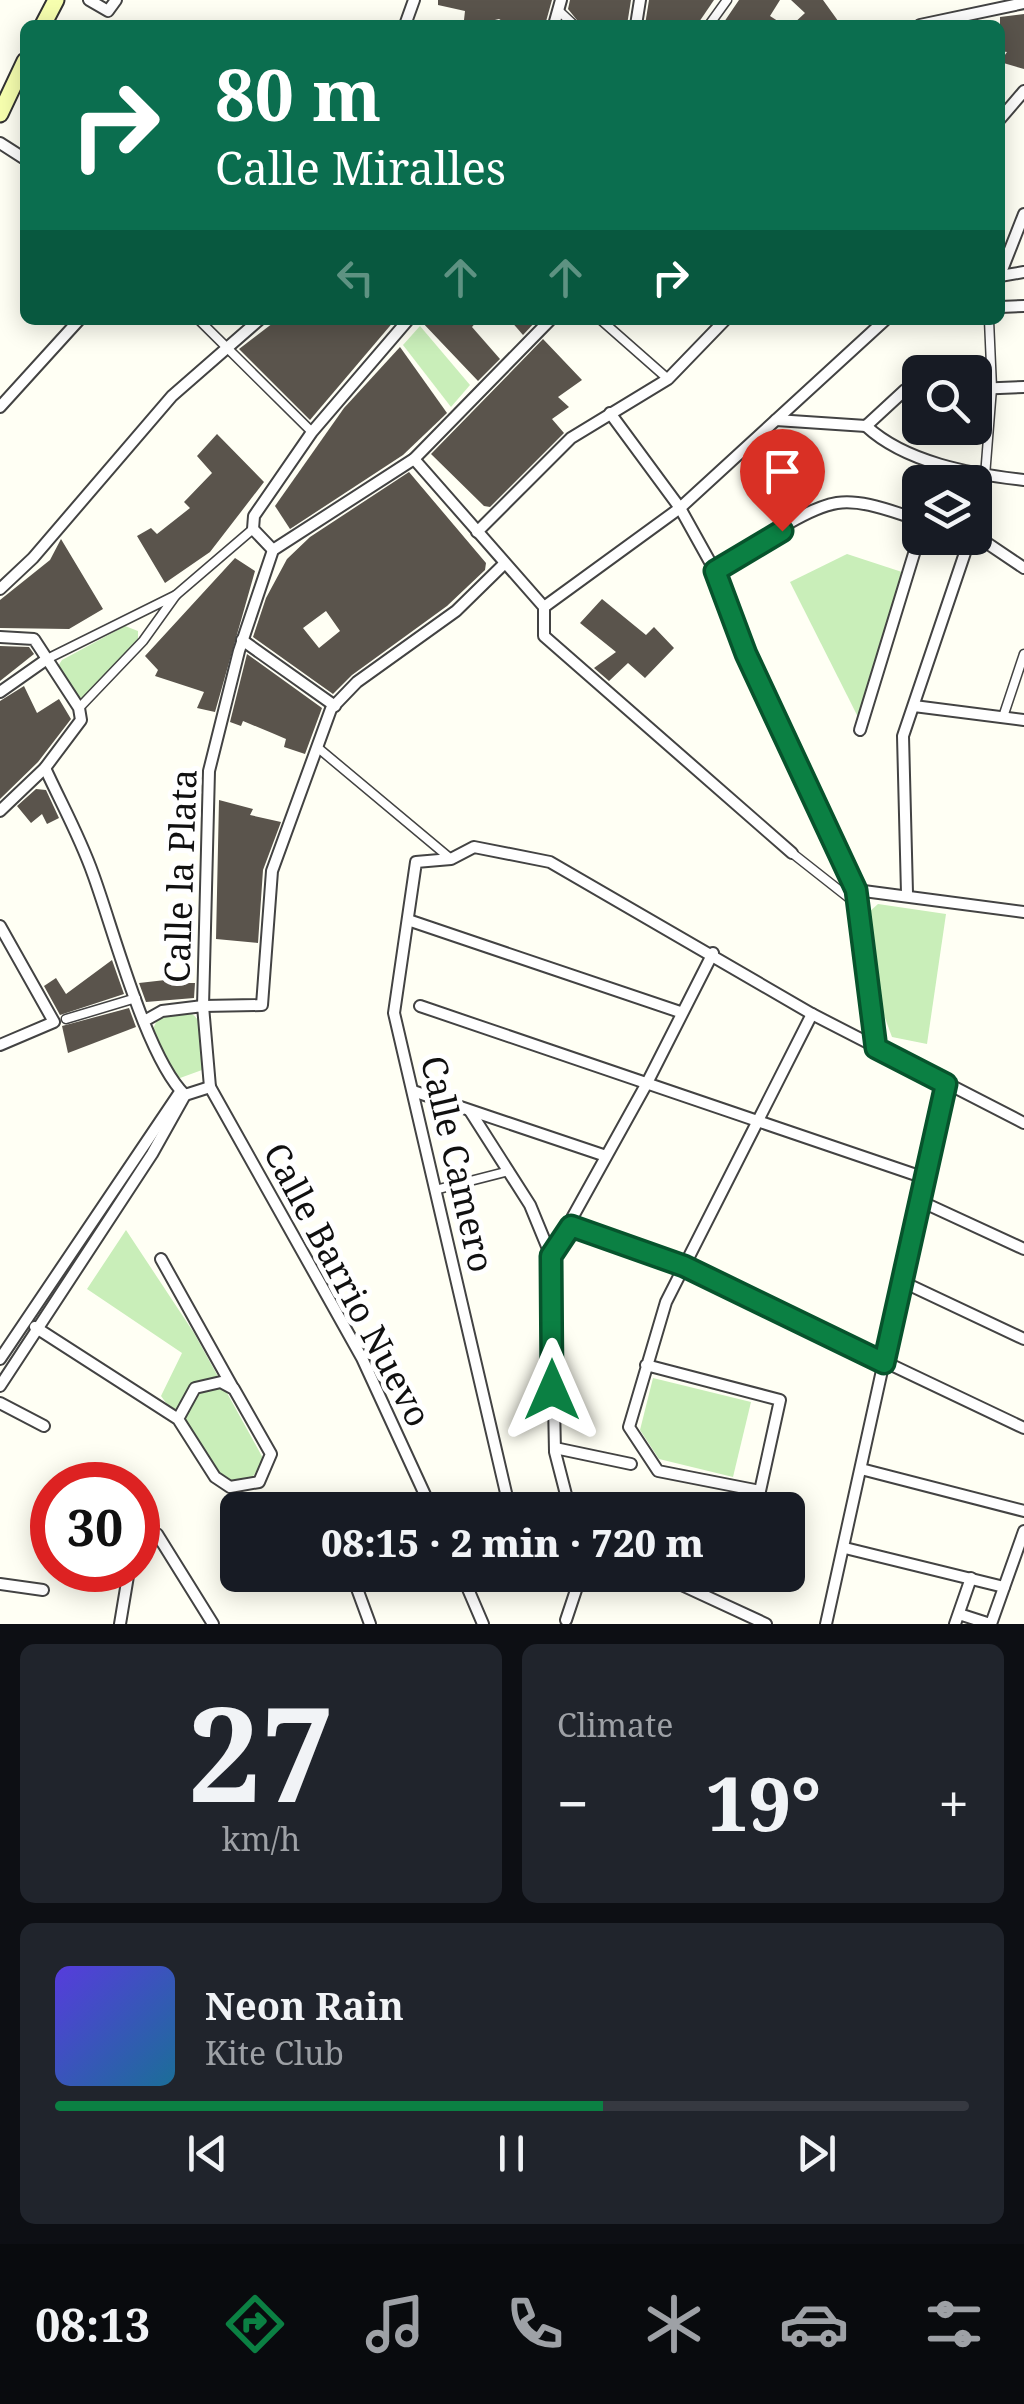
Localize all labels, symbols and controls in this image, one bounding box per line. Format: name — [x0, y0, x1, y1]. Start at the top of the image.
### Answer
text: 80 m — [215, 46, 381, 142]
icon: right — [50, 60, 180, 190]
text: Calle Miralles — [215, 137, 506, 198]
icon: left — [328, 250, 383, 305]
icon: ahead — [433, 250, 488, 305]
icon: ahead — [538, 250, 593, 305]
icon: right — [643, 250, 698, 305]
map controls — [902, 355, 992, 555]
button: search — [902, 355, 992, 445]
pin — [740, 429, 825, 532]
icon: arrive — [755, 444, 810, 499]
button: layers — [902, 465, 992, 555]
street label: Calle la Plata — [152, 768, 207, 984]
street label: Calle Camero — [411, 1051, 506, 1276]
street label: Calle Barrio Nuevo — [254, 1134, 443, 1434]
position arrow — [500, 1338, 604, 1442]
speed limit sign: 30 — [30, 1462, 160, 1592]
text: 08:15 · 2 min · 720 m — [321, 1516, 704, 1568]
text: 27 — [188, 1663, 334, 1840]
text: Climate — [557, 1703, 673, 1746]
text: 19° — [706, 1751, 821, 1853]
text: − — [557, 1765, 589, 1840]
text: + — [938, 1765, 969, 1840]
text: km/h — [222, 1817, 300, 1860]
text: Neon Rain — [205, 1979, 404, 2031]
text: Kite Club — [205, 2031, 344, 2074]
icon: previous — [180, 2126, 235, 2181]
icon: pause — [484, 2126, 539, 2181]
icon: next — [789, 2126, 844, 2181]
icon: directions — [220, 2289, 290, 2359]
icon: music — [360, 2289, 430, 2359]
icon: phone — [500, 2289, 570, 2359]
icon: climate — [639, 2289, 709, 2359]
icon: car — [779, 2289, 849, 2359]
icon: filters — [919, 2289, 989, 2359]
text: 08:13 — [35, 2294, 150, 2355]

